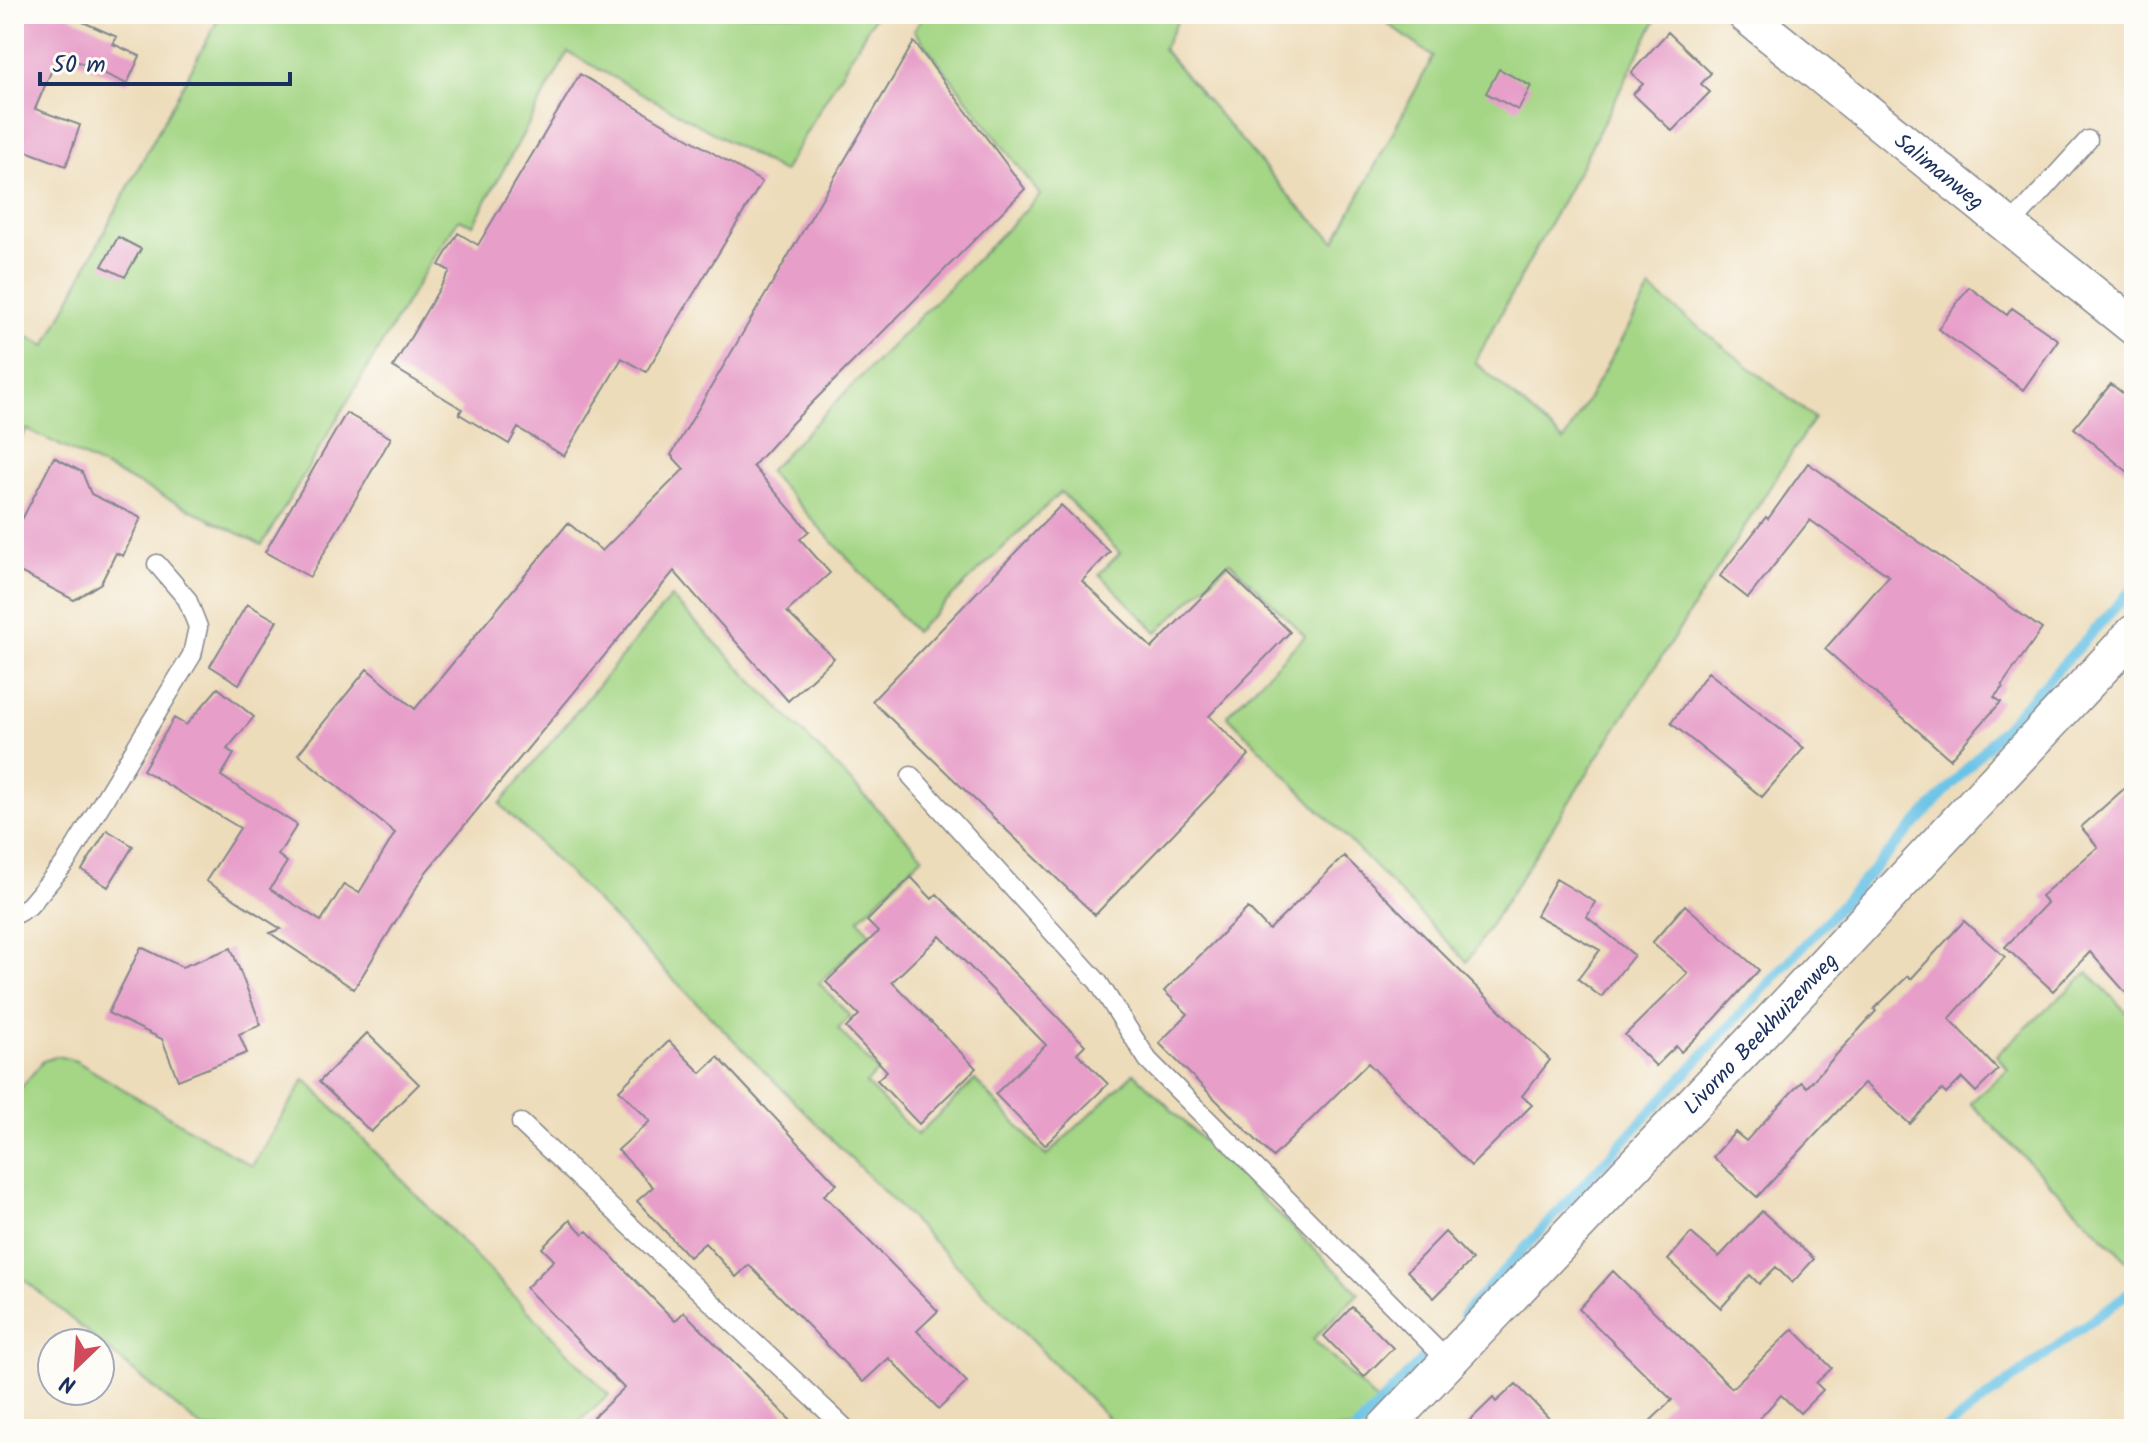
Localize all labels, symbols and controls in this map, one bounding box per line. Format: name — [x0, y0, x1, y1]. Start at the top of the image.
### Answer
scale bar — [40, 36, 290, 86]
text: 50 m — [52, 46, 106, 85]
street label: Salimanweg — [1885, 125, 1991, 220]
street label: Livorno Beekhuizenweg — [1676, 945, 1847, 1124]
north arrow — [36, 1327, 116, 1407]
text: N — [55, 1364, 82, 1402]

